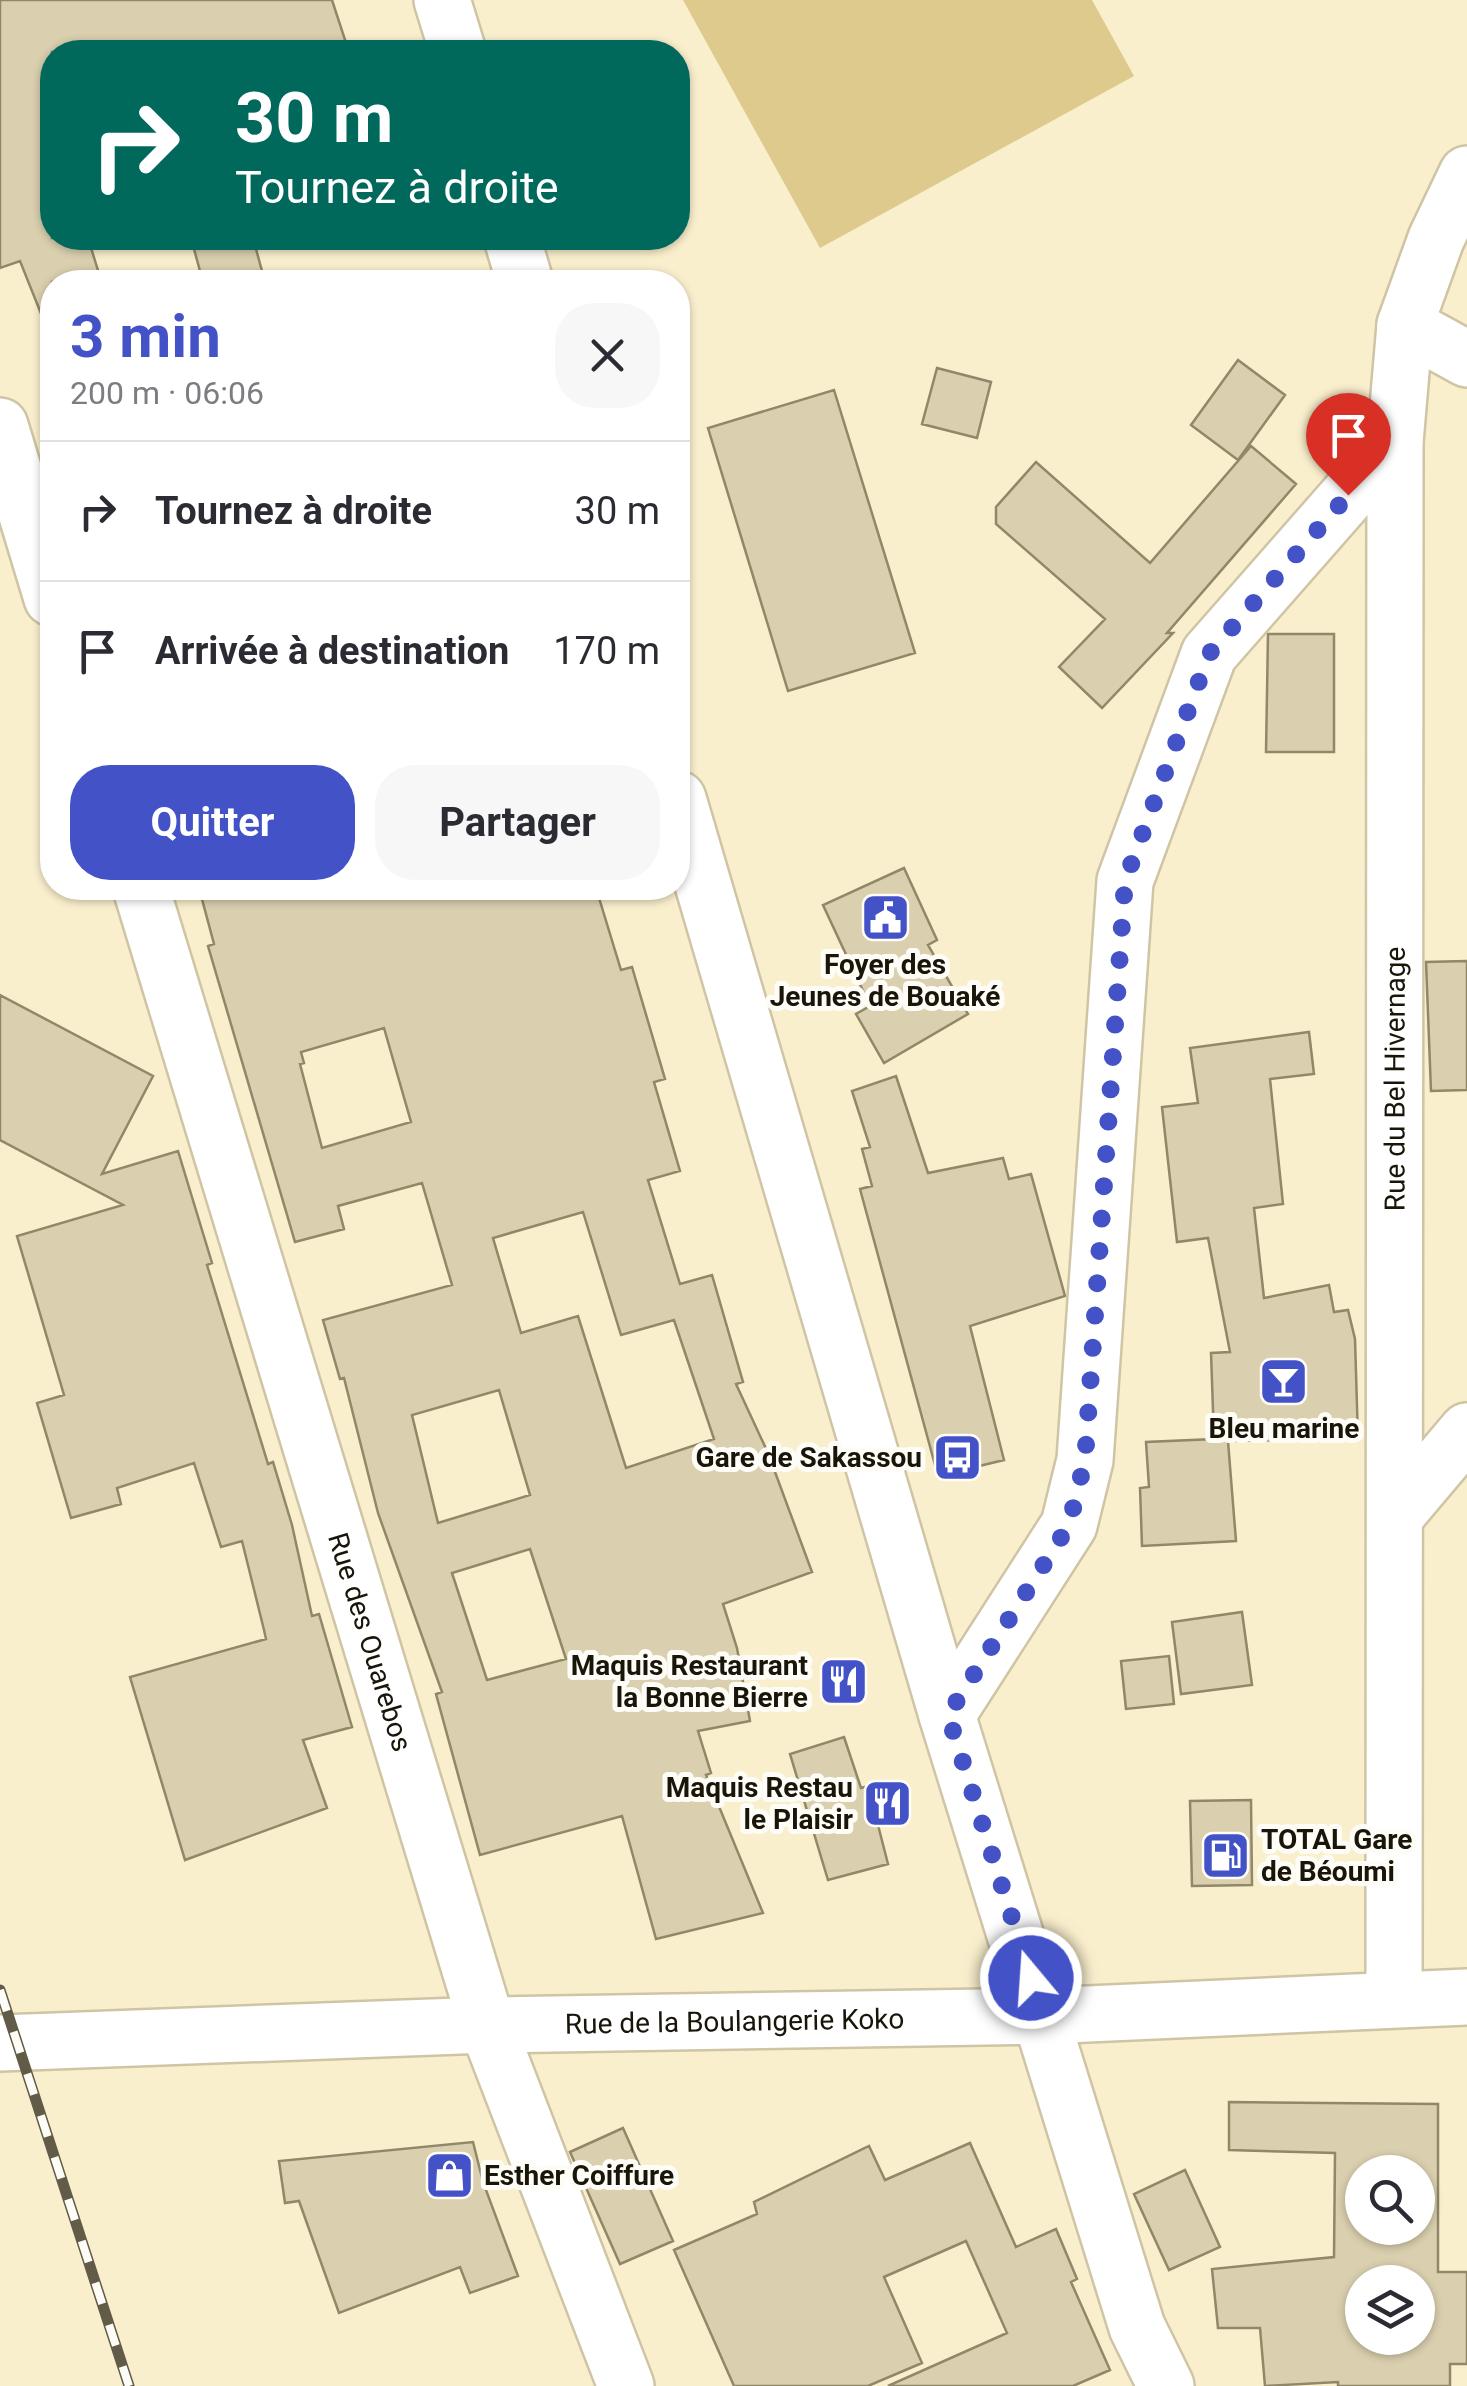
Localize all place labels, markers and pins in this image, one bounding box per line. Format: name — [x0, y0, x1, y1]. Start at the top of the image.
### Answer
pin — [1306, 393, 1391, 496]
public building icon: Foyer des Jeunes de Bouaké — [859, 891, 911, 943]
place label: Foyer des Jeunes de Bouaké — [770, 948, 1000, 1013]
bar icon: Bleu marine — [1258, 1355, 1310, 1407]
place label: Bleu marine — [1209, 1412, 1359, 1445]
bus stop icon: Gare de Sakassou — [931, 1431, 983, 1483]
place label: Gare de Sakassou — [696, 1441, 922, 1474]
place label: Maquis Restaurant la Bonne Bierre — [571, 1649, 808, 1714]
restaurant icon: Maquis Restaurant la Bonne Bierre — [817, 1655, 869, 1707]
place label: Maquis Restau le Plaisir — [666, 1771, 853, 1836]
restaurant icon: Maquis Restau le Plaisir — [862, 1777, 914, 1829]
place label: TOTAL Gare de Béoumi — [1261, 1823, 1412, 1888]
fuel station icon: TOTAL Gare de Béoumi — [1200, 1829, 1252, 1881]
shop icon: Esther Coiffure — [423, 2149, 475, 2201]
place label: Esther Coiffure — [484, 2159, 674, 2192]

